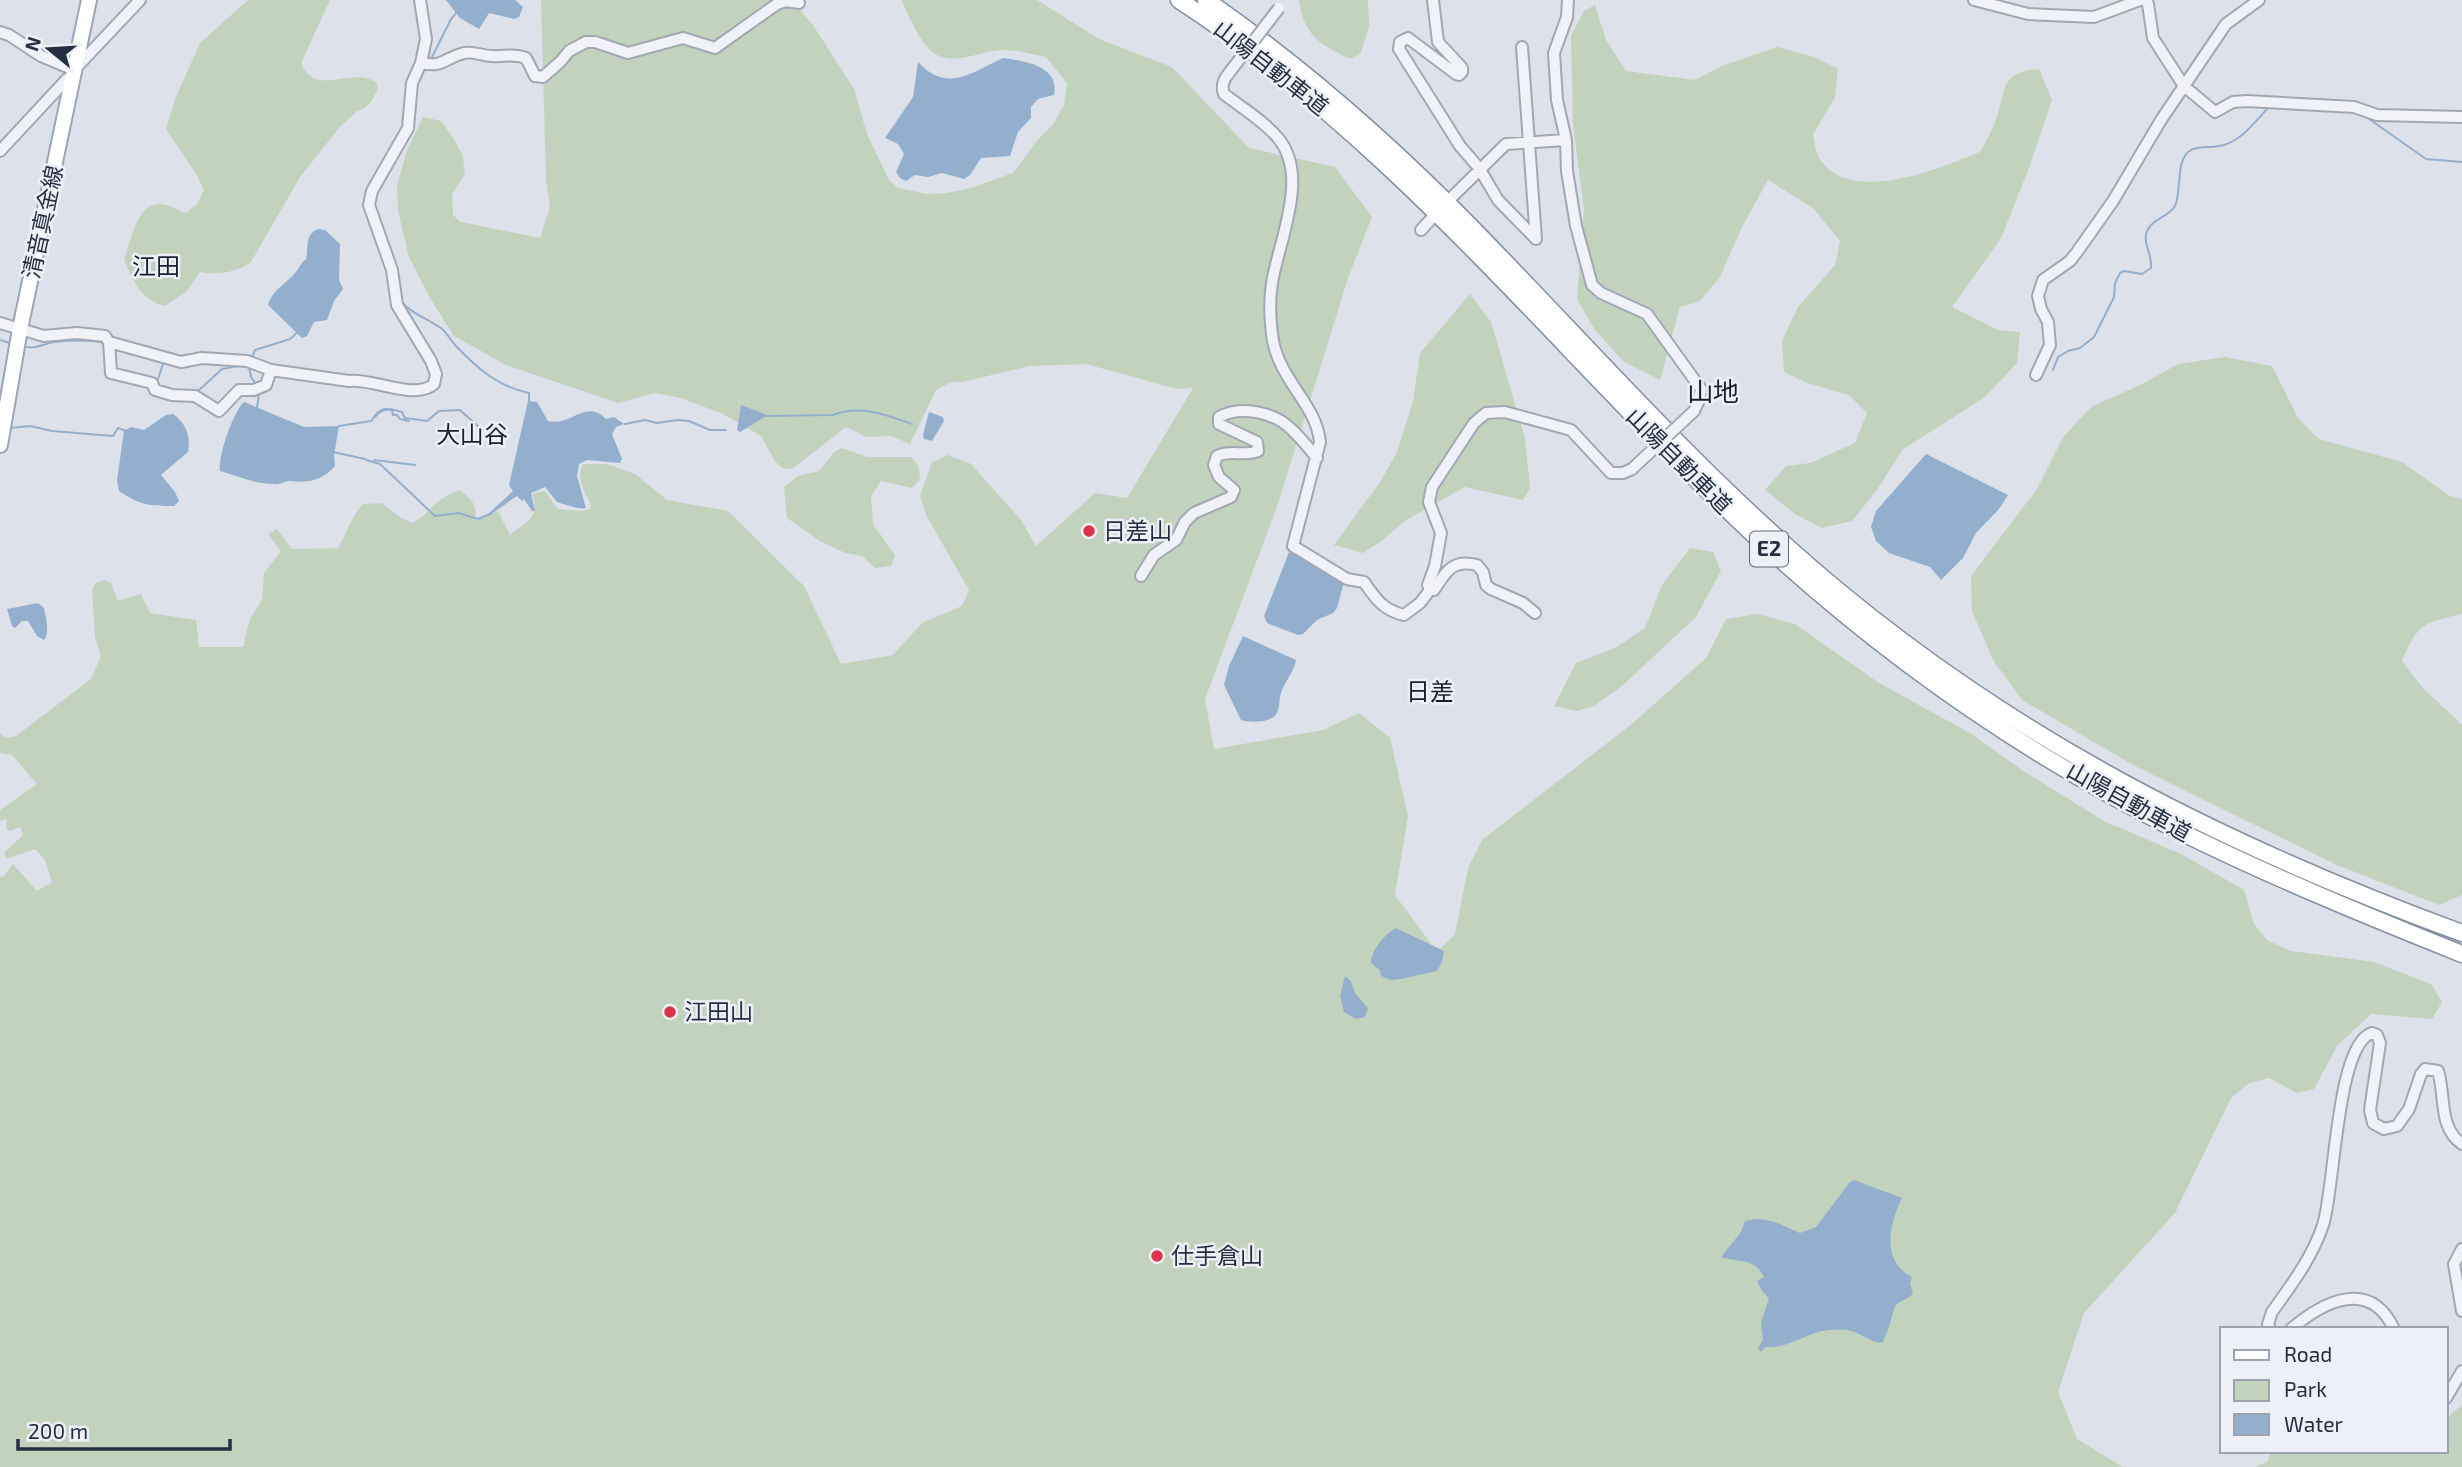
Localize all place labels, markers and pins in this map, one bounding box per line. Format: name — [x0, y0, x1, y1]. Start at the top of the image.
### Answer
place label: 日差山 — [1103, 516, 1172, 544]
marker: 日差山 — [1081, 523, 1097, 539]
place label: 江田山 — [684, 997, 753, 1025]
marker: 江田山 — [662, 1004, 678, 1020]
place label: 仕手倉山 — [1171, 1241, 1263, 1269]
marker: 仕手倉山 — [1149, 1248, 1165, 1264]

